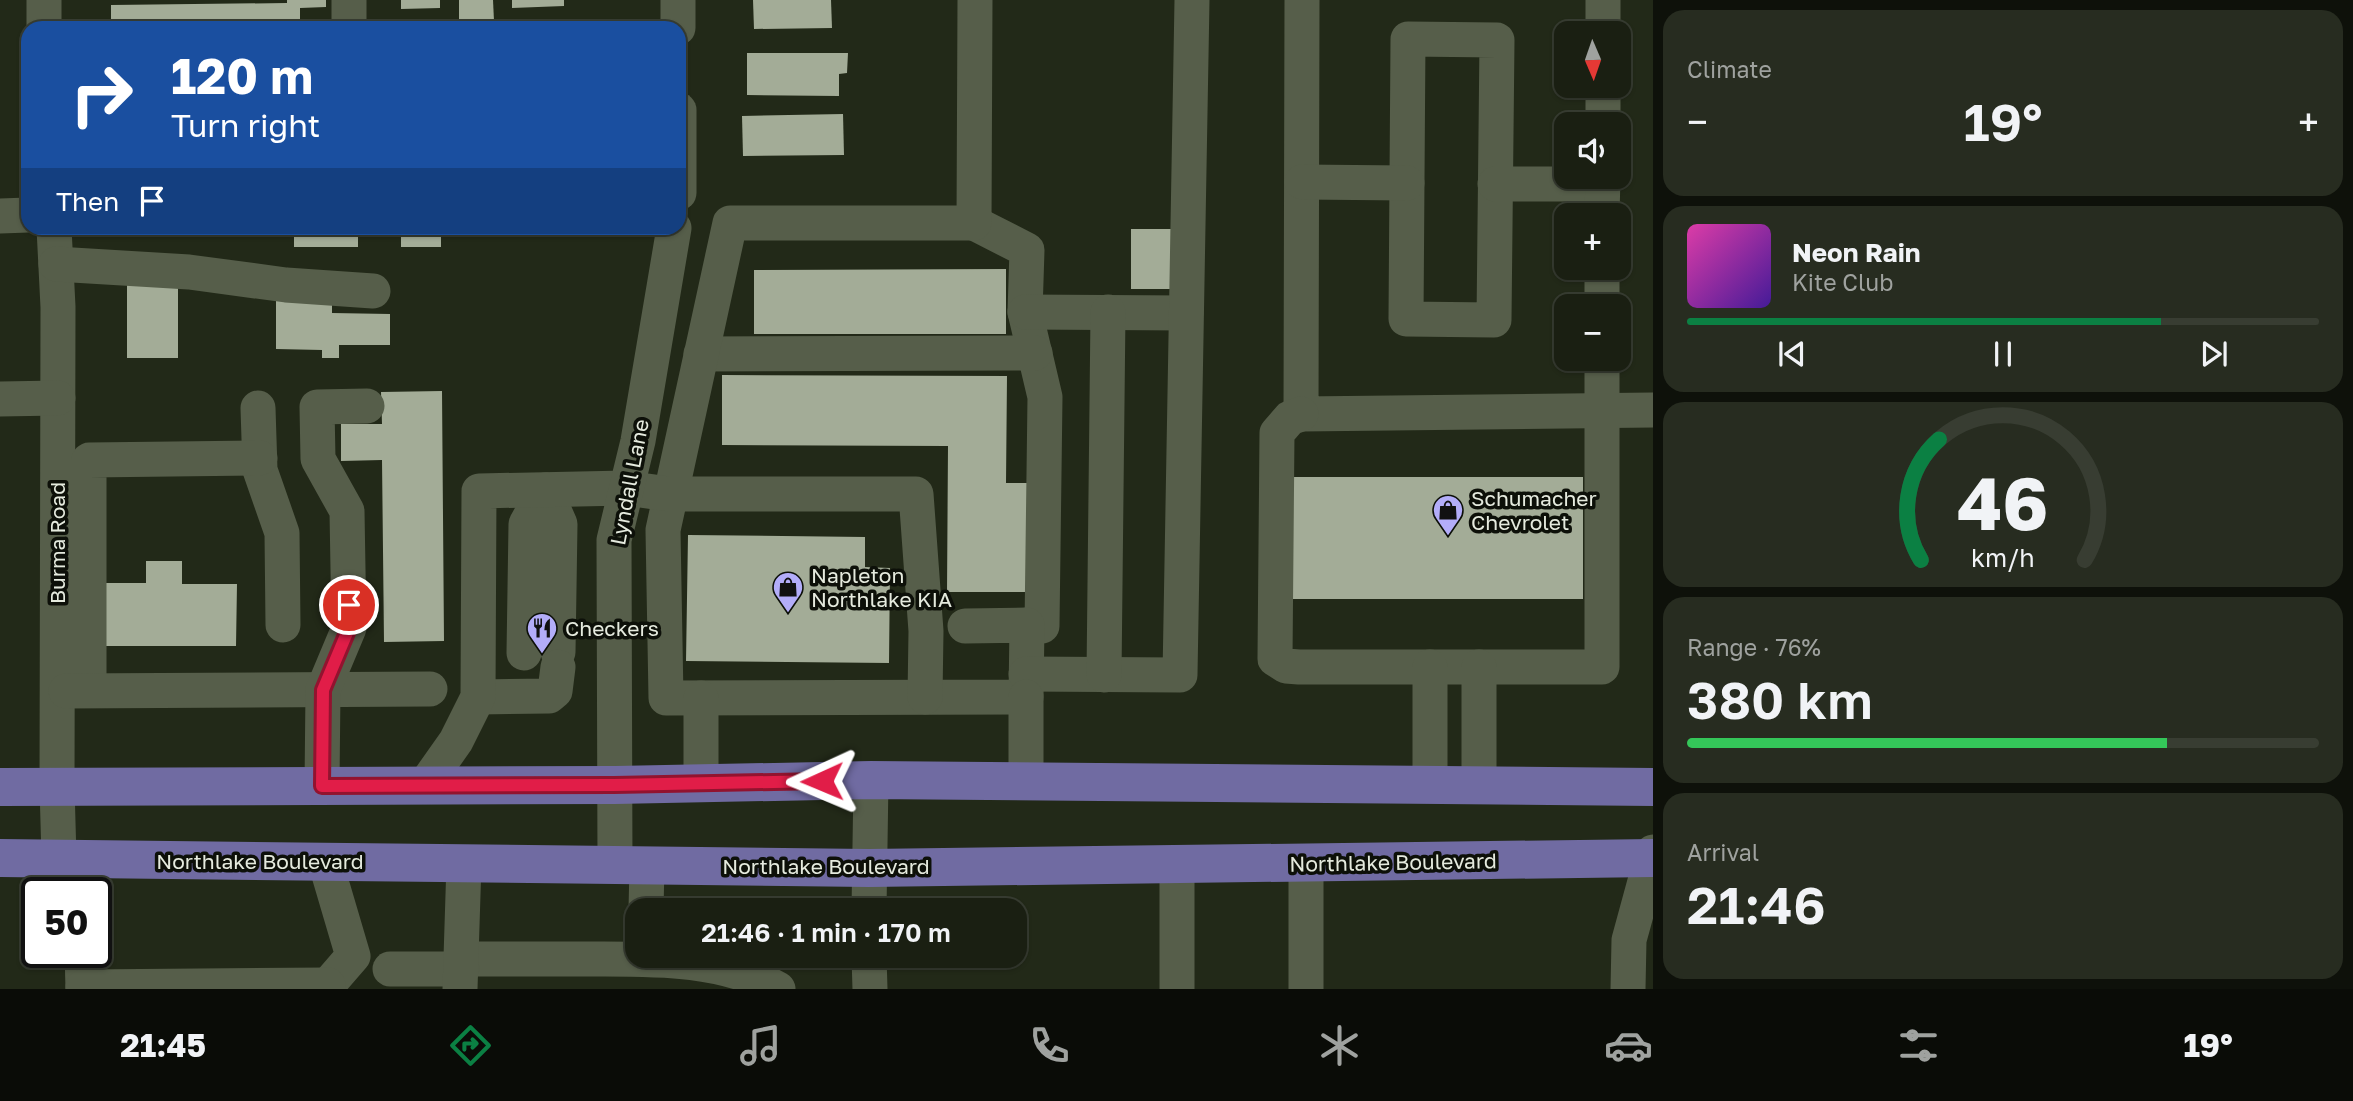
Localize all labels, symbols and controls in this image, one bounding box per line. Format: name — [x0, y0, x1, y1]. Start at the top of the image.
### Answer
north arrow — [1554, 21, 1631, 98]
map controls — [1554, 21, 1631, 371]
text: 120 m — [171, 46, 313, 105]
icon: right — [56, 49, 147, 140]
text: Climate — [1687, 55, 1772, 83]
text: 19° — [1964, 90, 2042, 152]
text: − — [1687, 99, 1708, 144]
text: + — [2298, 99, 2319, 144]
text: Turn right — [171, 106, 320, 144]
button: sound — [1554, 112, 1631, 189]
icon: arrive — [133, 182, 171, 220]
text: Then — [56, 186, 119, 217]
button: + — [1554, 203, 1631, 280]
text: Neon Rain — [1792, 237, 1921, 268]
text: Kite Club — [1792, 268, 1893, 296]
button: − — [1554, 294, 1631, 371]
icon: previous — [1773, 335, 1811, 373]
icon: pause — [1984, 335, 2022, 373]
icon: next — [2195, 335, 2233, 373]
street label: Lyndall Lane — [604, 417, 654, 547]
text: 46 — [1957, 460, 2049, 547]
street label: Burma Road — [44, 482, 70, 604]
place label: Schumacher Chevrolet — [1471, 485, 1597, 535]
shop icon: Schumacher Chevrolet — [1431, 493, 1465, 537]
text: km/h — [1971, 542, 2035, 573]
place label: Napleton Northlake KIA — [811, 562, 952, 612]
shop icon: Napleton Northlake KIA — [771, 570, 805, 614]
pin — [319, 575, 379, 635]
icon: arrive — [330, 586, 368, 624]
restaurant icon: Checkers — [525, 611, 559, 655]
place label: Checkers — [565, 615, 659, 641]
text: Range · 76% — [1687, 633, 1821, 661]
text: 380 km — [1687, 668, 1873, 730]
position arrow — [785, 744, 859, 818]
text: Arrival — [1687, 838, 1759, 866]
street label: Northlake Boulevard — [1289, 847, 1497, 877]
street label: Northlake Boulevard — [156, 848, 364, 874]
street label: Northlake Boulevard — [722, 853, 930, 879]
text: 21:46 — [1687, 873, 1826, 935]
speed limit sign: 50 — [21, 877, 112, 968]
text: 21:46 · 1 min · 170 m — [701, 917, 951, 948]
icon: directions — [446, 1021, 495, 1070]
icon: music — [736, 1021, 785, 1070]
icon: phone — [1025, 1021, 1074, 1070]
icon: climate — [1315, 1021, 1364, 1070]
icon: car — [1604, 1021, 1653, 1070]
icon: filters — [1894, 1021, 1943, 1070]
text: 21:45 — [120, 1026, 206, 1064]
text: 19° — [2183, 1026, 2233, 1064]

